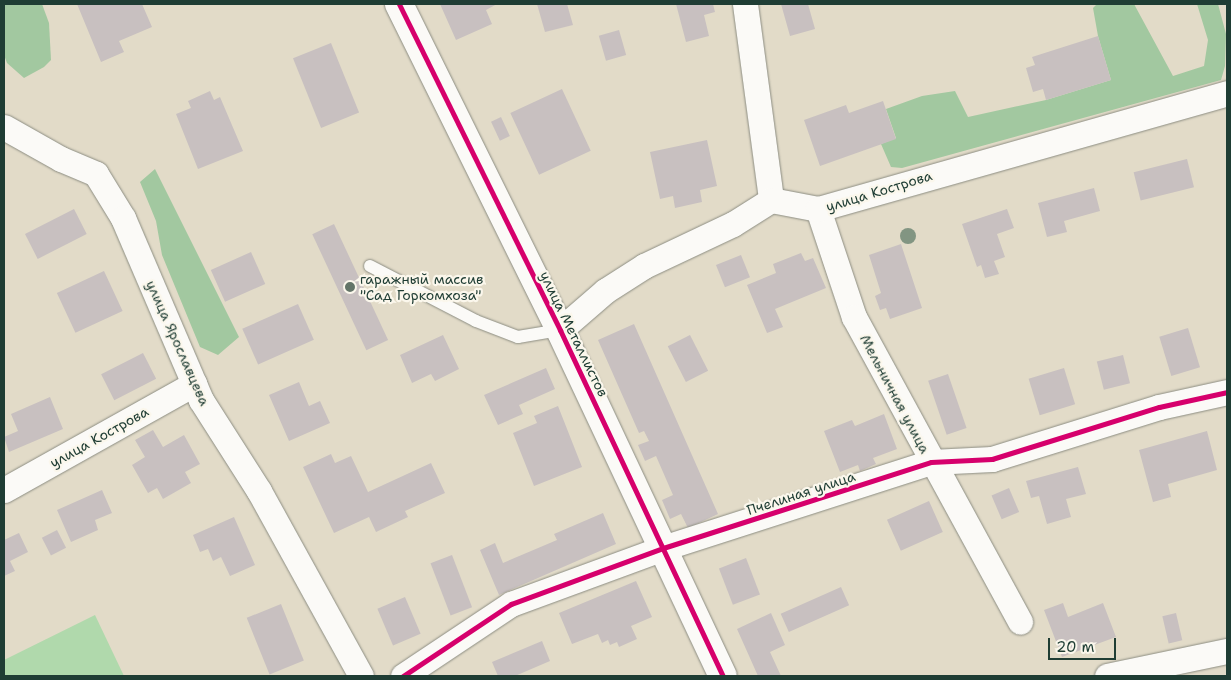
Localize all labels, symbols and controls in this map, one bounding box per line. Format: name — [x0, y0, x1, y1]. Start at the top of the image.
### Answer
street label: улица Кострова — [824, 167, 934, 215]
street label: улица Металлистов — [536, 268, 612, 400]
place label: гаражный массив "Сад Горкомхоза" — [360, 271, 483, 304]
street label: улица Ярославцева — [143, 278, 213, 408]
marker: гаражный массив "Сад Горкомхоза" — [344, 281, 356, 293]
street label: Мельничная улица — [857, 332, 933, 456]
street label: улица Кострова — [47, 403, 151, 471]
street label: Пчелиная улица — [745, 468, 857, 518]
scale bar — [1051, 628, 1118, 660]
text: 20 m — [1056, 637, 1095, 657]

